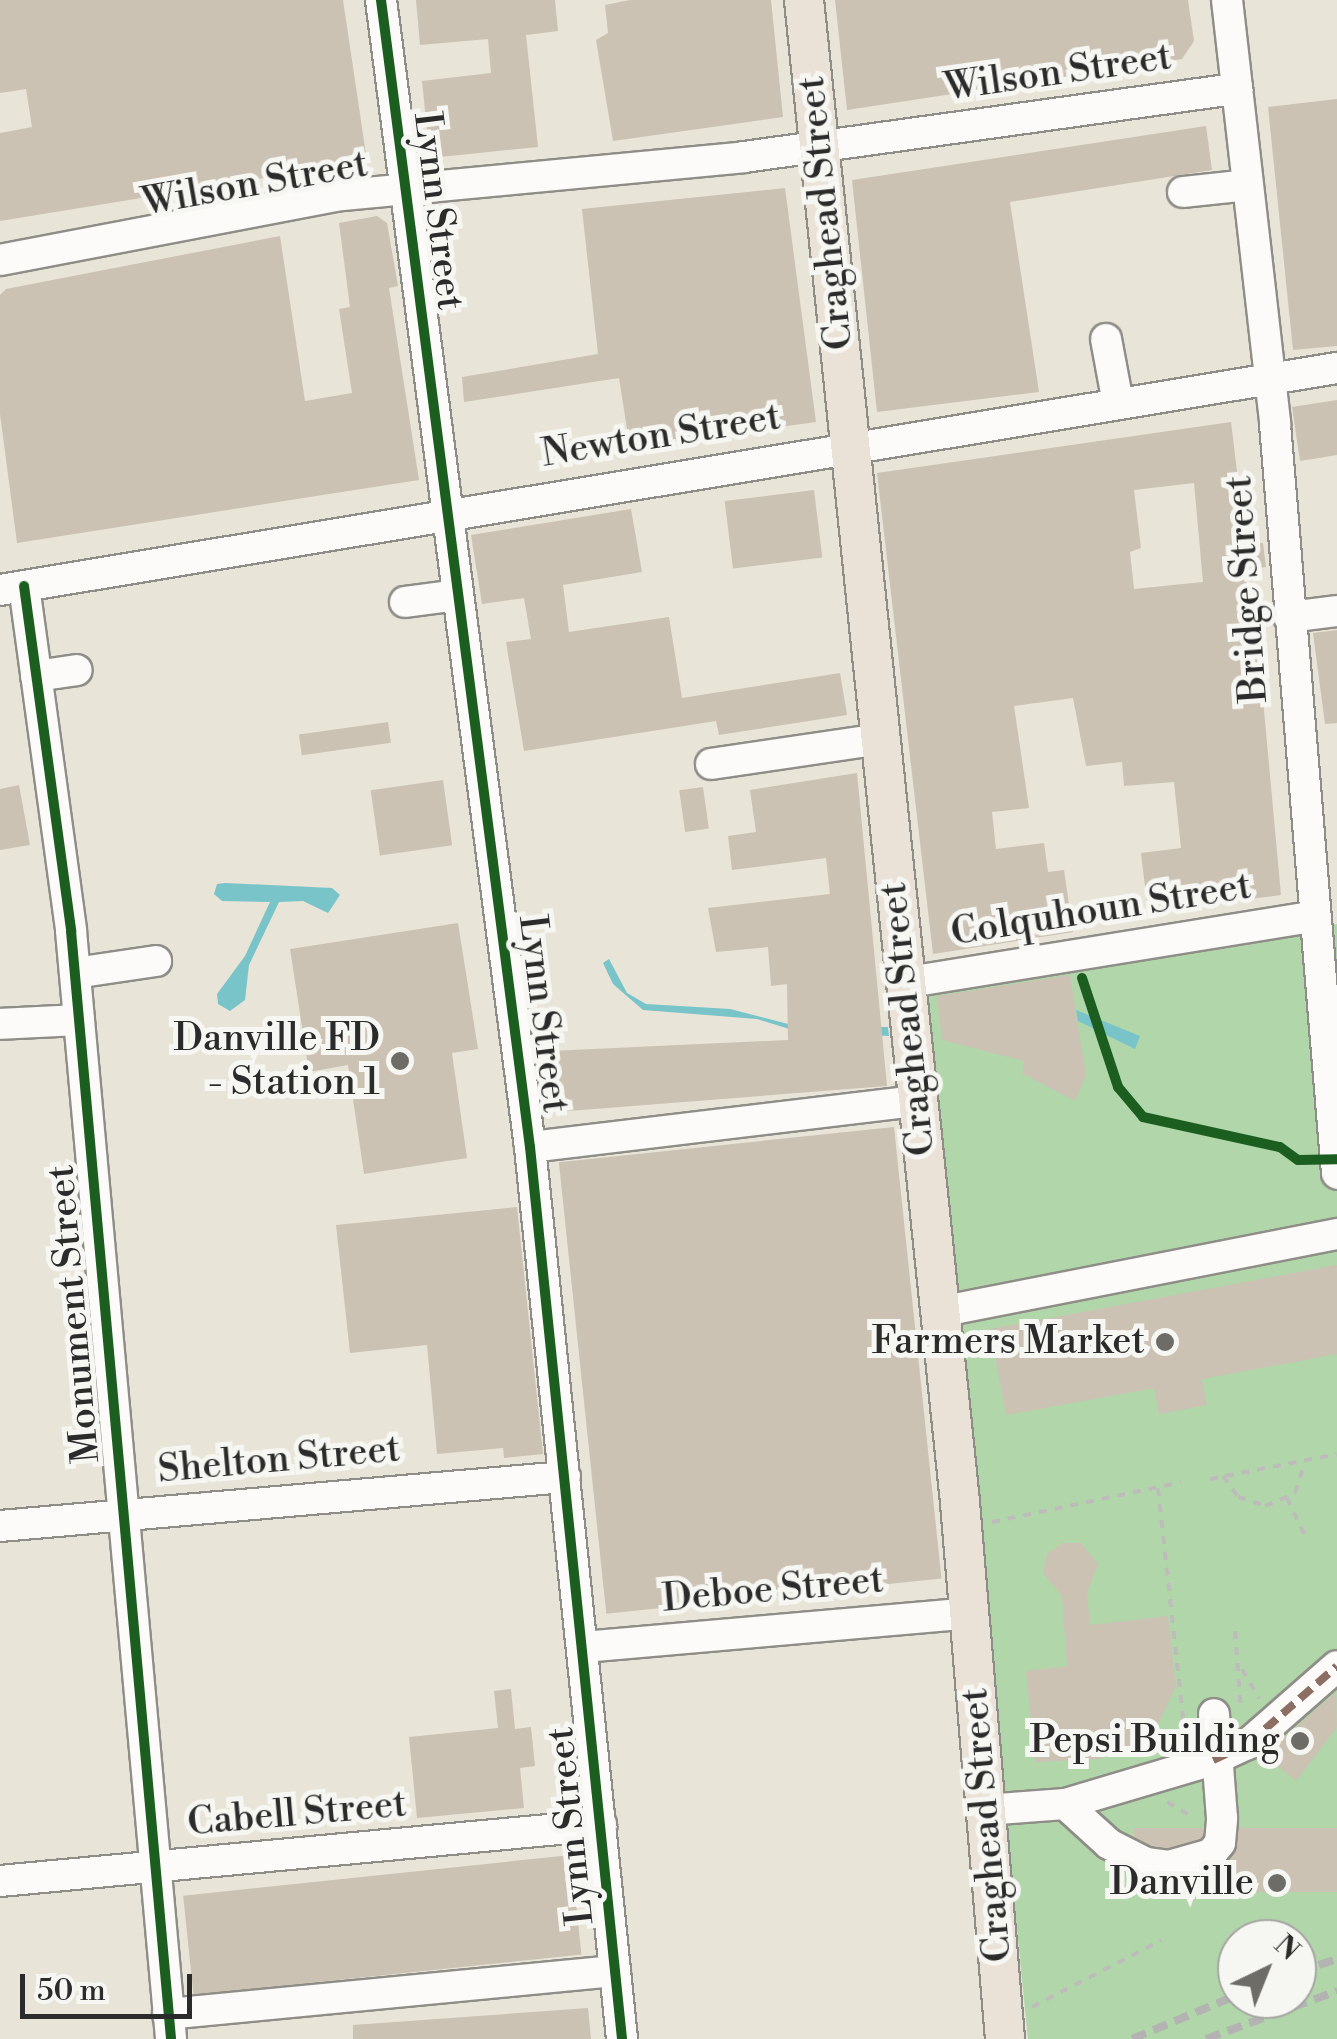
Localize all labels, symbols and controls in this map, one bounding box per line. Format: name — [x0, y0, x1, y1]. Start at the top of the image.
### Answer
street label: Wilson Street — [942, 35, 1174, 111]
street label: Craghead Street — [789, 74, 863, 352]
street label: Lynn Street — [403, 109, 473, 313]
street label: Wilson Street — [138, 142, 372, 226]
street label: Newton Street — [538, 395, 784, 477]
street label: Bridge Street — [1216, 474, 1278, 704]
street label: Colquhoun Street — [948, 864, 1254, 956]
street label: Craghead Street — [871, 880, 945, 1158]
street label: Lynn Street — [508, 912, 578, 1116]
place label: Danville FD - Station 1 — [173, 1016, 380, 1106]
marker: Danville FD - Station 1 — [389, 1050, 411, 1072]
street label: Monument Street — [38, 1163, 110, 1465]
place label: Farmers Market — [872, 1319, 1145, 1365]
marker: Farmers Market — [1154, 1331, 1176, 1353]
street label: Shelton Street — [156, 1427, 402, 1493]
street label: Deboe Street — [660, 1558, 886, 1622]
street label: Craghead Street — [952, 1686, 1022, 1964]
place label: Pepsi Building — [1030, 1718, 1280, 1764]
street label: Lynn Street — [538, 1725, 604, 1927]
marker: Pepsi Building — [1289, 1730, 1311, 1752]
street label: Cabell Street — [186, 1782, 408, 1846]
place label: Danville — [1110, 1860, 1254, 1906]
marker: Danville — [1264, 1870, 1290, 1896]
north arrow — [1217, 1919, 1317, 2019]
text: N — [1266, 1928, 1306, 1969]
scale bar — [25, 1954, 198, 2016]
text: 50 m — [37, 1972, 106, 2010]

